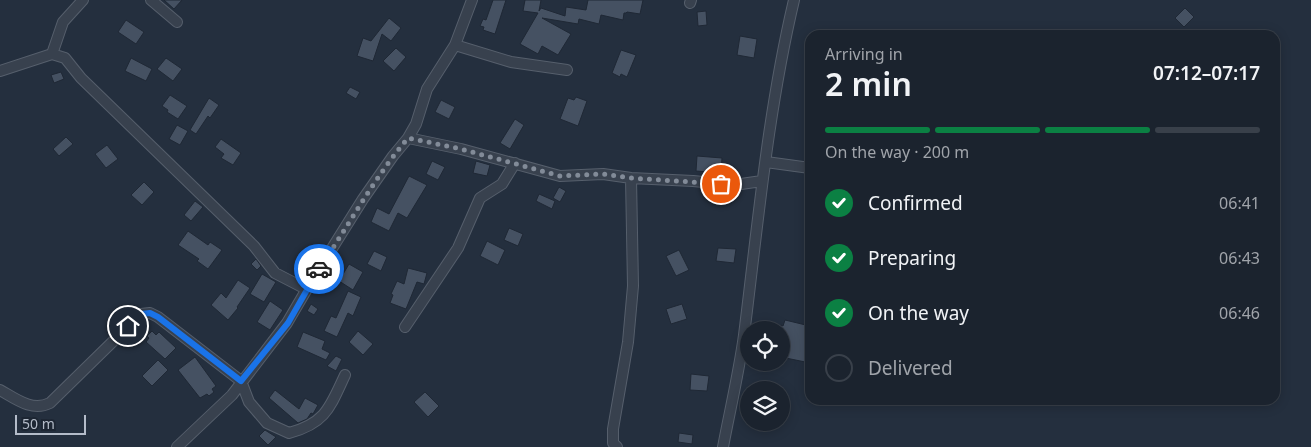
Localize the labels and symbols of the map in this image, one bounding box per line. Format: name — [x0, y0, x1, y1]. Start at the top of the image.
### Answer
pin — [700, 163, 742, 205]
courier — [294, 244, 344, 294]
pin — [107, 305, 149, 347]
scale bar — [15, 412, 86, 435]

